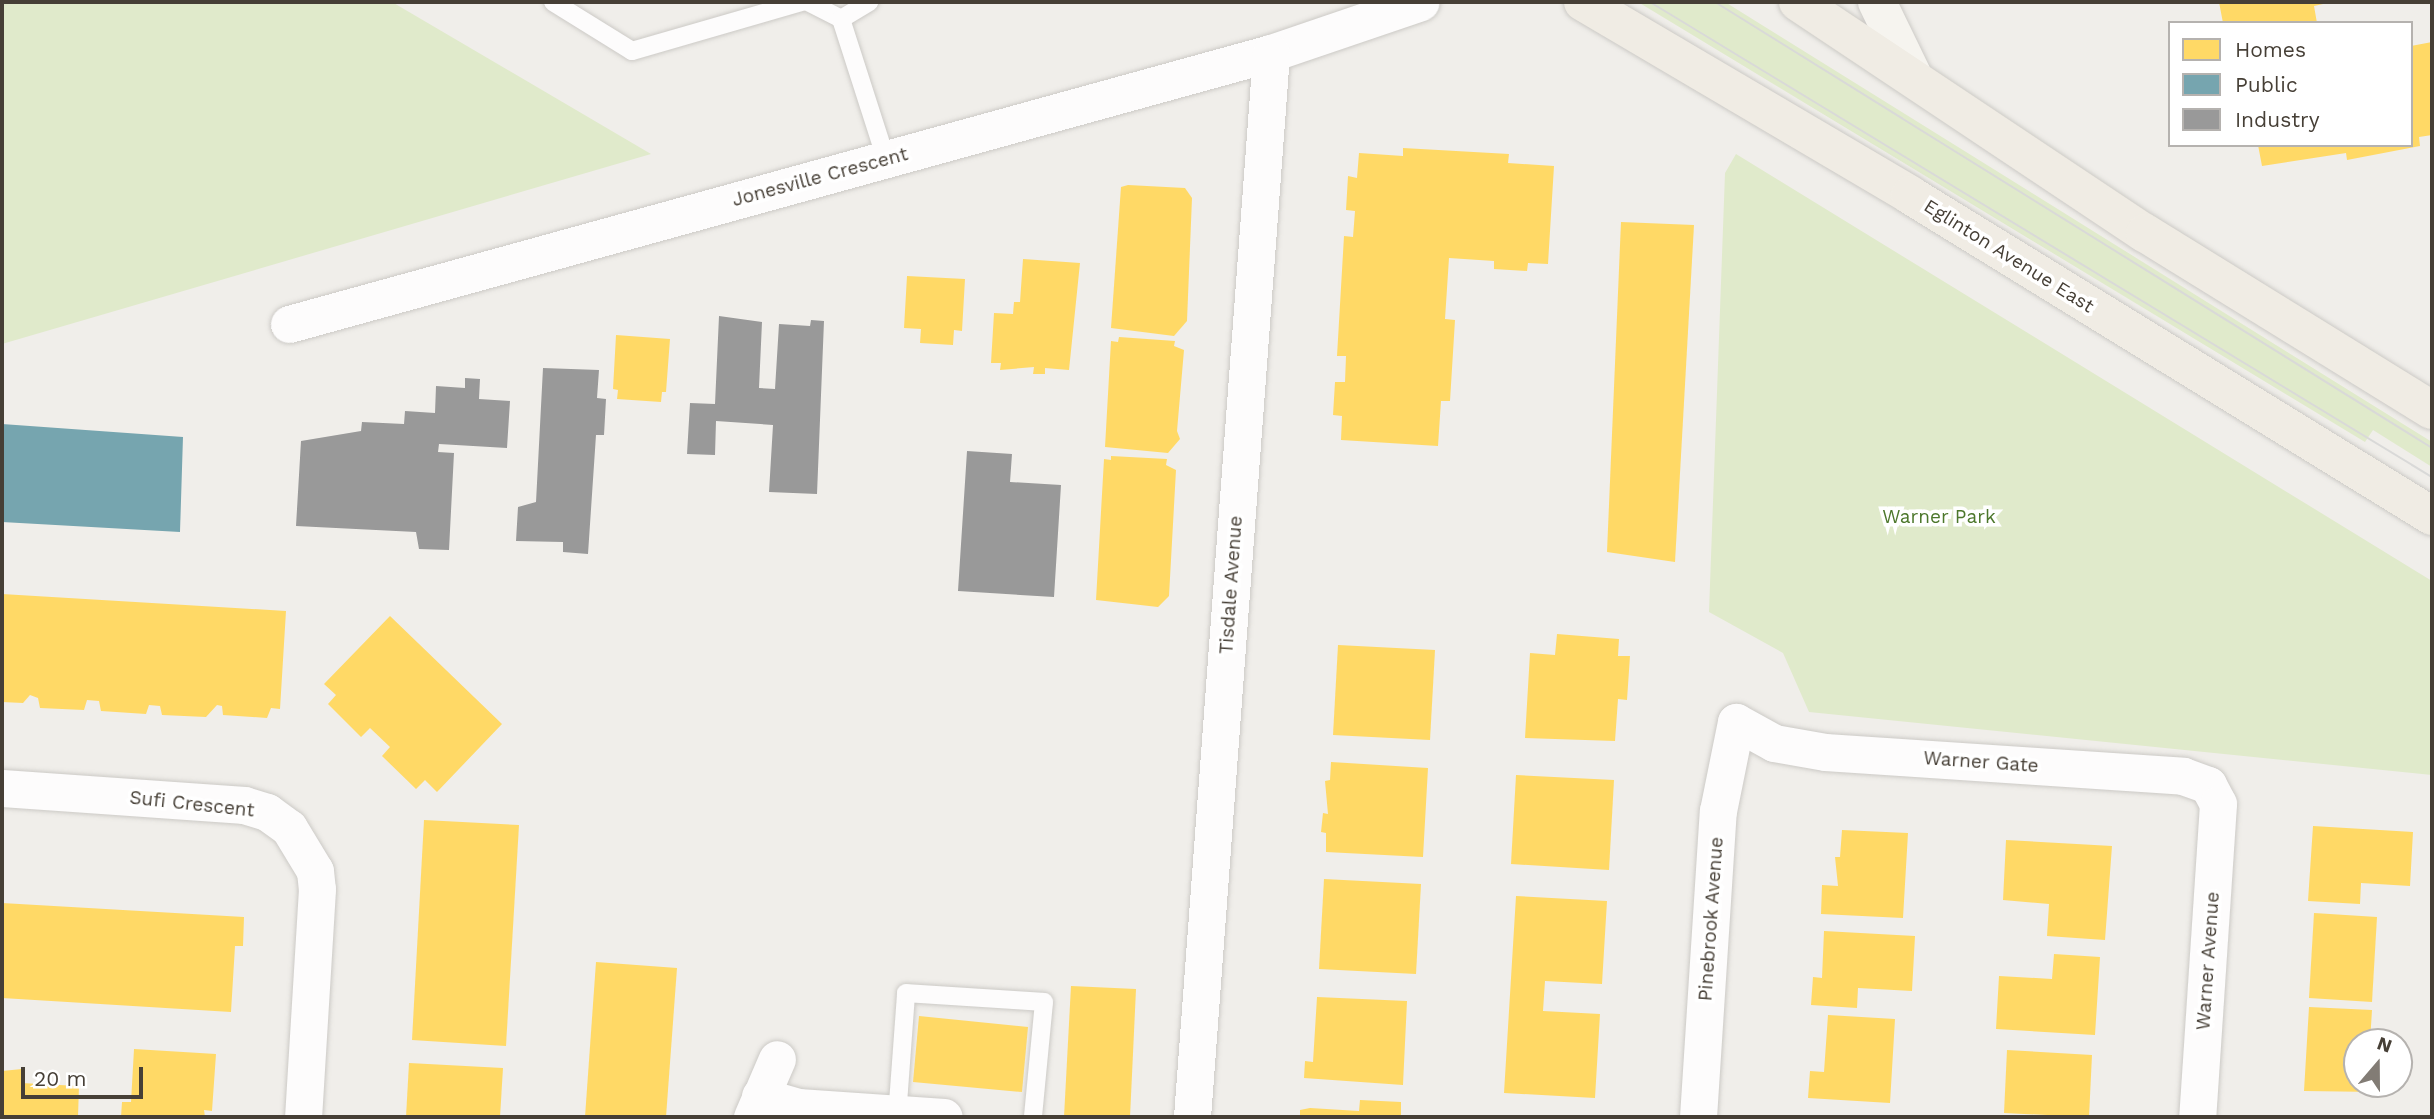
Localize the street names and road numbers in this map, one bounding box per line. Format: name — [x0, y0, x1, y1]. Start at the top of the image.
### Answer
street label: Jonesville Crescent — [730, 143, 910, 211]
street label: Eglinton Avenue East — [1919, 194, 2099, 318]
street label: Tisdale Avenue — [1215, 515, 1247, 655]
street label: Warner Gate — [1922, 747, 2040, 777]
street label: Sufi Crescent — [128, 786, 256, 822]
street label: Pinebrook Avenue — [1694, 835, 1728, 1003]
street label: Warner Avenue — [2192, 890, 2224, 1032]

